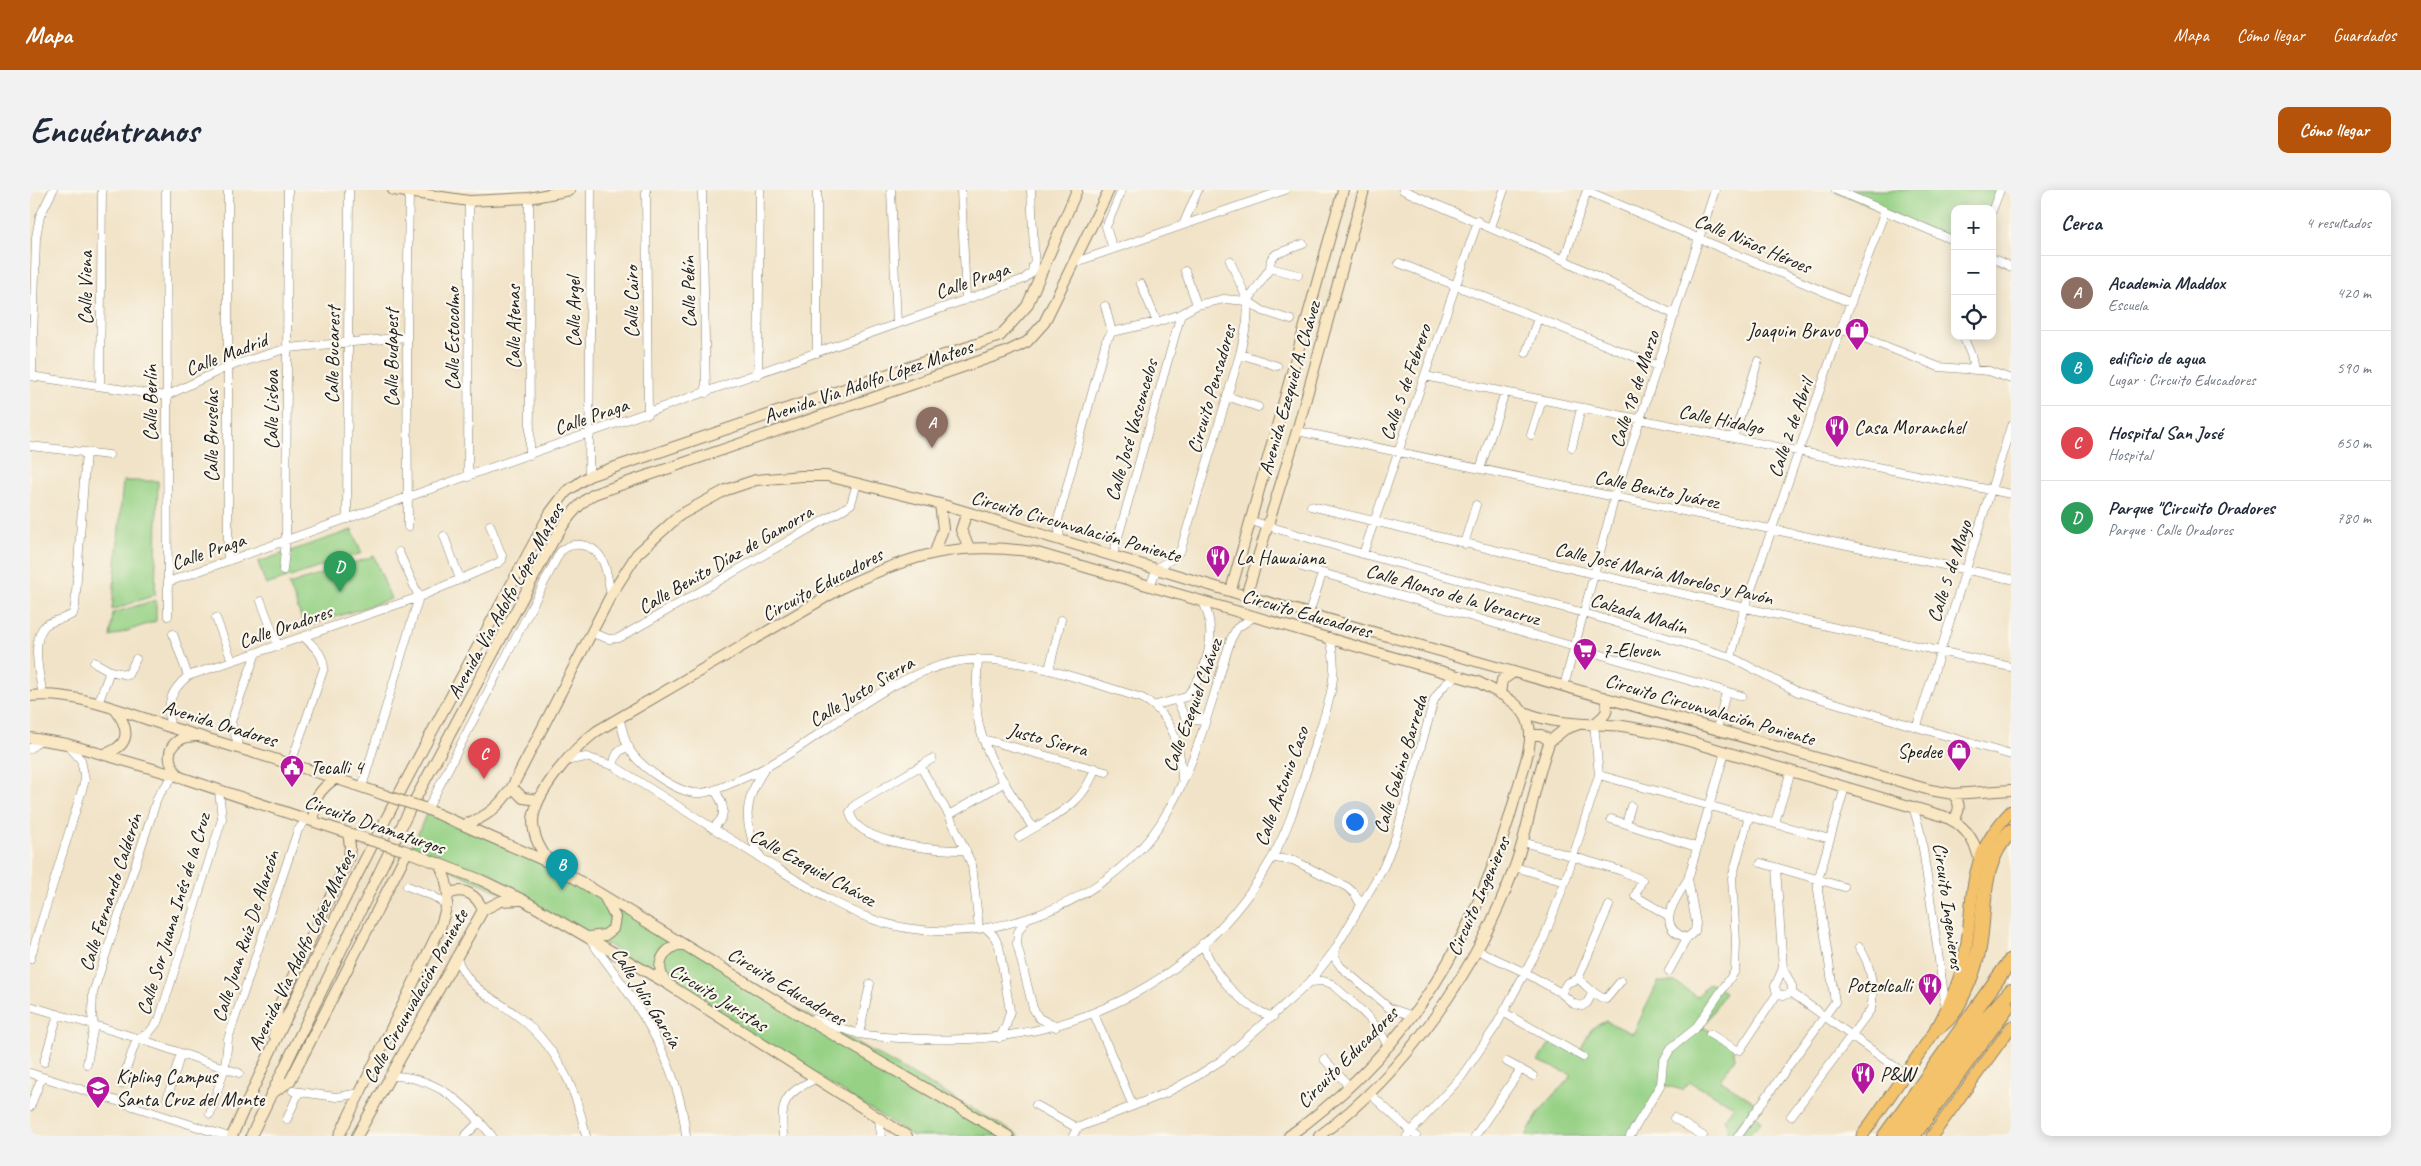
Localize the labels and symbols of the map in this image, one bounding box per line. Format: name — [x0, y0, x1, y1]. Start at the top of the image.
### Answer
street label: Calle Niños Héroes — [1691, 208, 1817, 280]
street label: Calle Viena — [73, 249, 98, 325]
street label: Calle Pekín — [675, 255, 702, 328]
street label: Calle Praga — [932, 256, 1014, 305]
street label: Calle Cairo — [619, 264, 644, 338]
street label: Calle Argel — [561, 273, 586, 347]
street label: Calle Atenas — [501, 283, 526, 369]
street label: Calle Estocolmo — [440, 286, 465, 391]
street label: Avenida Ezequiel A. Chávez — [1253, 297, 1327, 478]
street label: Calle Bucarest — [319, 303, 346, 404]
street label: Calle Budapest — [379, 306, 404, 407]
shop icon: Joaquin Bravo — [1844, 317, 1870, 351]
place label: Joaquin Bravo — [1746, 318, 1841, 343]
street label: Circuito Pensadores — [1181, 320, 1242, 456]
street label: Calle 5 de Febrero — [1374, 320, 1437, 444]
street label: Calle Madrid — [182, 326, 274, 381]
street label: Calle 18 de Marzo — [1604, 327, 1665, 451]
street label: Avenida Via Adolfo López Mateos — [760, 334, 976, 428]
street label: Calle José Vasconcelos — [1099, 354, 1164, 504]
street label: Calle Berlín — [138, 364, 163, 441]
street label: Calle Lisboa — [259, 368, 284, 450]
street label: Calle 2 de Abril — [1762, 372, 1820, 481]
street label: Calle Bruselas — [199, 387, 224, 482]
street label: Calle Praga — [551, 392, 633, 441]
street label: Calle Hidalgo — [1677, 398, 1767, 441]
pin: A — [916, 407, 948, 448]
restaurant icon: Casa Moranchel — [1824, 414, 1850, 448]
place label: Casa Moranchel — [1854, 415, 1968, 440]
street label: Calle Benito Juárez — [1592, 464, 1723, 515]
street label: Circuito Circunvalación Poniente — [968, 485, 1185, 569]
street label: Avenida Via Adolfo López Mateos — [441, 497, 571, 703]
street label: Calle Benito Díaz de Gamorra — [634, 498, 819, 620]
street label: Calle 5 de Mayo — [1921, 516, 1978, 625]
street label: Calle Praga — [168, 527, 250, 576]
street label: Calle José María Morelos y Pavón — [1552, 536, 1776, 611]
street label: Circuito Educadores — [757, 541, 889, 627]
restaurant icon: La Hawaiana — [1205, 544, 1231, 578]
place label: La Hawaiana — [1236, 545, 1327, 570]
pin: D — [324, 551, 356, 592]
street label: Calle Alonso de la Veracruz — [1363, 558, 1544, 632]
street label: Circuito Educadores — [1239, 583, 1377, 645]
street label: Calzada Madín — [1587, 587, 1692, 640]
street label: Calle Oradores — [235, 598, 337, 654]
street label: Calle Ezequiel Chávez — [1157, 634, 1229, 775]
supermarket icon: 7-Eleven — [1572, 637, 1598, 671]
place label: 7-Eleven — [1602, 638, 1661, 663]
street label: Calle Justo Sierra — [804, 650, 919, 733]
street label: Circuito Circunvalación Poniente — [1602, 668, 1819, 752]
street label: Calle Gabino Barreda — [1368, 690, 1434, 836]
street label: Avenida Oradores — [160, 694, 282, 753]
street label: Justo Sierra — [1005, 717, 1092, 763]
street label: Calle Antonio Caso — [1248, 722, 1315, 849]
pin: C — [468, 738, 500, 779]
shop icon: Spedee — [1946, 738, 1972, 772]
place label: Spedee — [1897, 739, 1943, 764]
public building icon: Tecalli 4 — [279, 754, 305, 788]
place label: Tecalli 4 — [310, 755, 365, 780]
street label: Circuito Dramaturgos — [301, 789, 450, 861]
street label: Calle Fernando Calderón — [73, 809, 148, 974]
street label: Calle Sor Juana Inés de la Cruz — [131, 809, 217, 1018]
your location — [1342, 809, 1368, 835]
street label: Calle Ezequiel Chávez — [746, 823, 881, 913]
street label: Circuito Ingenieros — [1441, 831, 1517, 960]
street label: Circuito Ingenieros — [1927, 841, 1970, 973]
street label: Avenida Via Adolfo López Mateos — [242, 844, 362, 1054]
street label: Calle Juan Ruíz De Alarcón — [206, 846, 285, 1025]
pin: B — [546, 849, 578, 890]
street label: Calle Circunvalación Poniente — [357, 903, 474, 1088]
street label: Circuito Educadores — [723, 941, 852, 1033]
street label: Calle Julio García — [606, 942, 688, 1053]
street label: Circuito Juristas — [665, 958, 774, 1038]
restaurant icon: Potzolcalli — [1917, 972, 1943, 1006]
place label: Potzolcalli — [1847, 973, 1914, 998]
street label: Circuito Educadores — [1291, 1000, 1405, 1113]
restaurant icon: P&W — [1850, 1061, 1876, 1095]
place label: P&W — [1880, 1062, 1919, 1087]
place label: Kipling Campus Santa Cruz del Monte — [116, 1064, 266, 1112]
school or university icon: Kipling Campus Santa Cruz del Monte — [85, 1075, 111, 1109]

